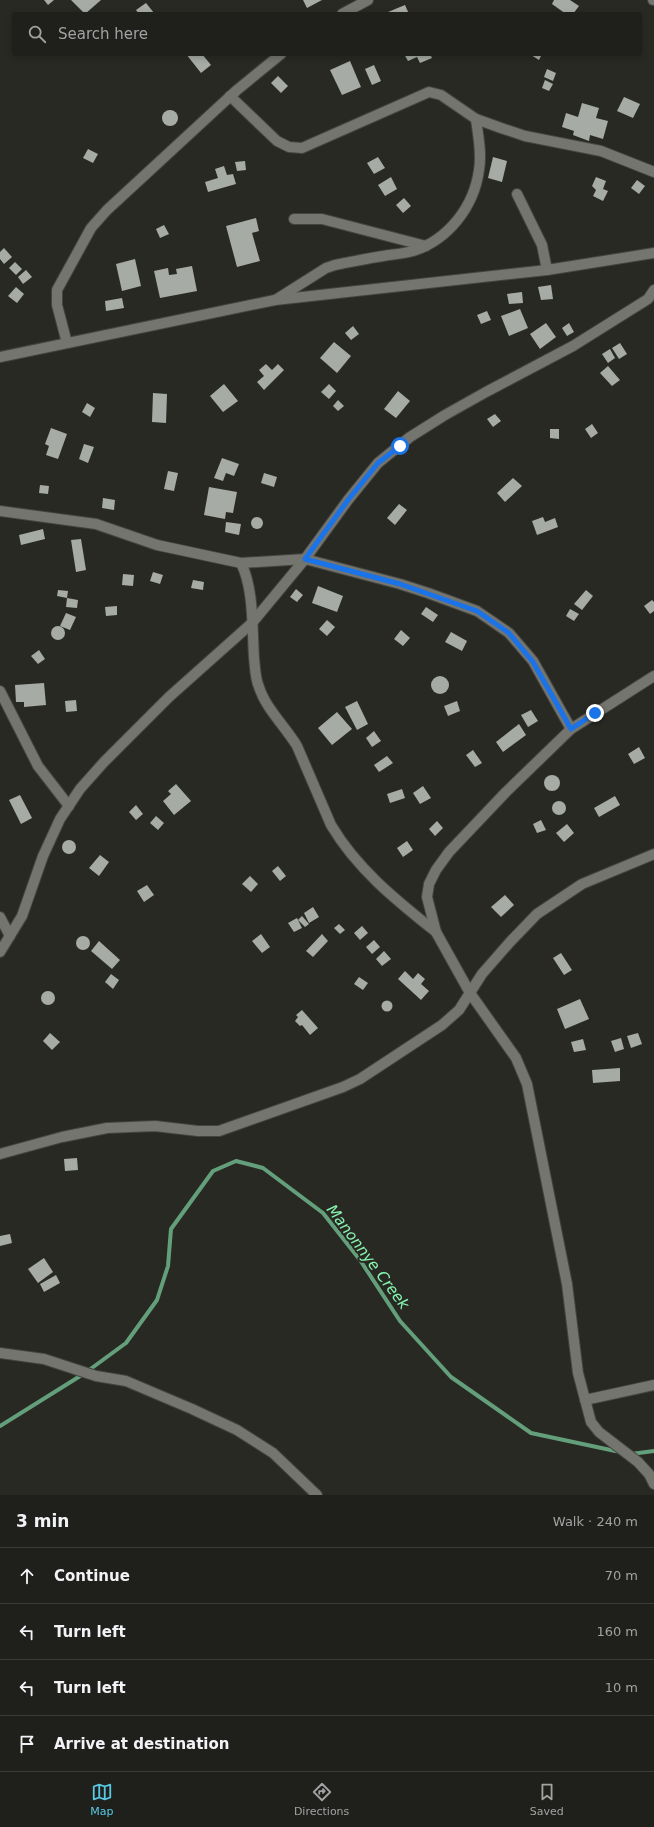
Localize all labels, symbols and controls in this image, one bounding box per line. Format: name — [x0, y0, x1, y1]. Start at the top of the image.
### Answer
search box — [12, 12, 642, 56]
icon: search — [26, 23, 48, 45]
text: Search here — [58, 25, 148, 43]
route start — [391, 437, 409, 455]
route end — [586, 704, 604, 722]
water label: Manonnye Creek — [323, 1201, 414, 1314]
text: 3 min — [16, 1511, 69, 1531]
text: Walk · 240 m — [553, 1514, 638, 1529]
icon: ahead — [16, 1565, 38, 1587]
text: Continue — [54, 1567, 130, 1585]
text: 70 m — [605, 1568, 638, 1583]
icon: left — [16, 1621, 38, 1643]
text: Turn left — [54, 1623, 126, 1641]
text: 160 m — [596, 1624, 638, 1639]
icon: left — [16, 1677, 38, 1699]
text: Turn left — [54, 1679, 126, 1697]
text: 10 m — [605, 1680, 638, 1695]
icon: arrive — [16, 1733, 38, 1755]
text: Arrive at destination — [54, 1735, 229, 1753]
tab: Map — [90, 1781, 113, 1818]
tab: Directions — [294, 1781, 349, 1818]
tab: Saved — [530, 1781, 564, 1818]

